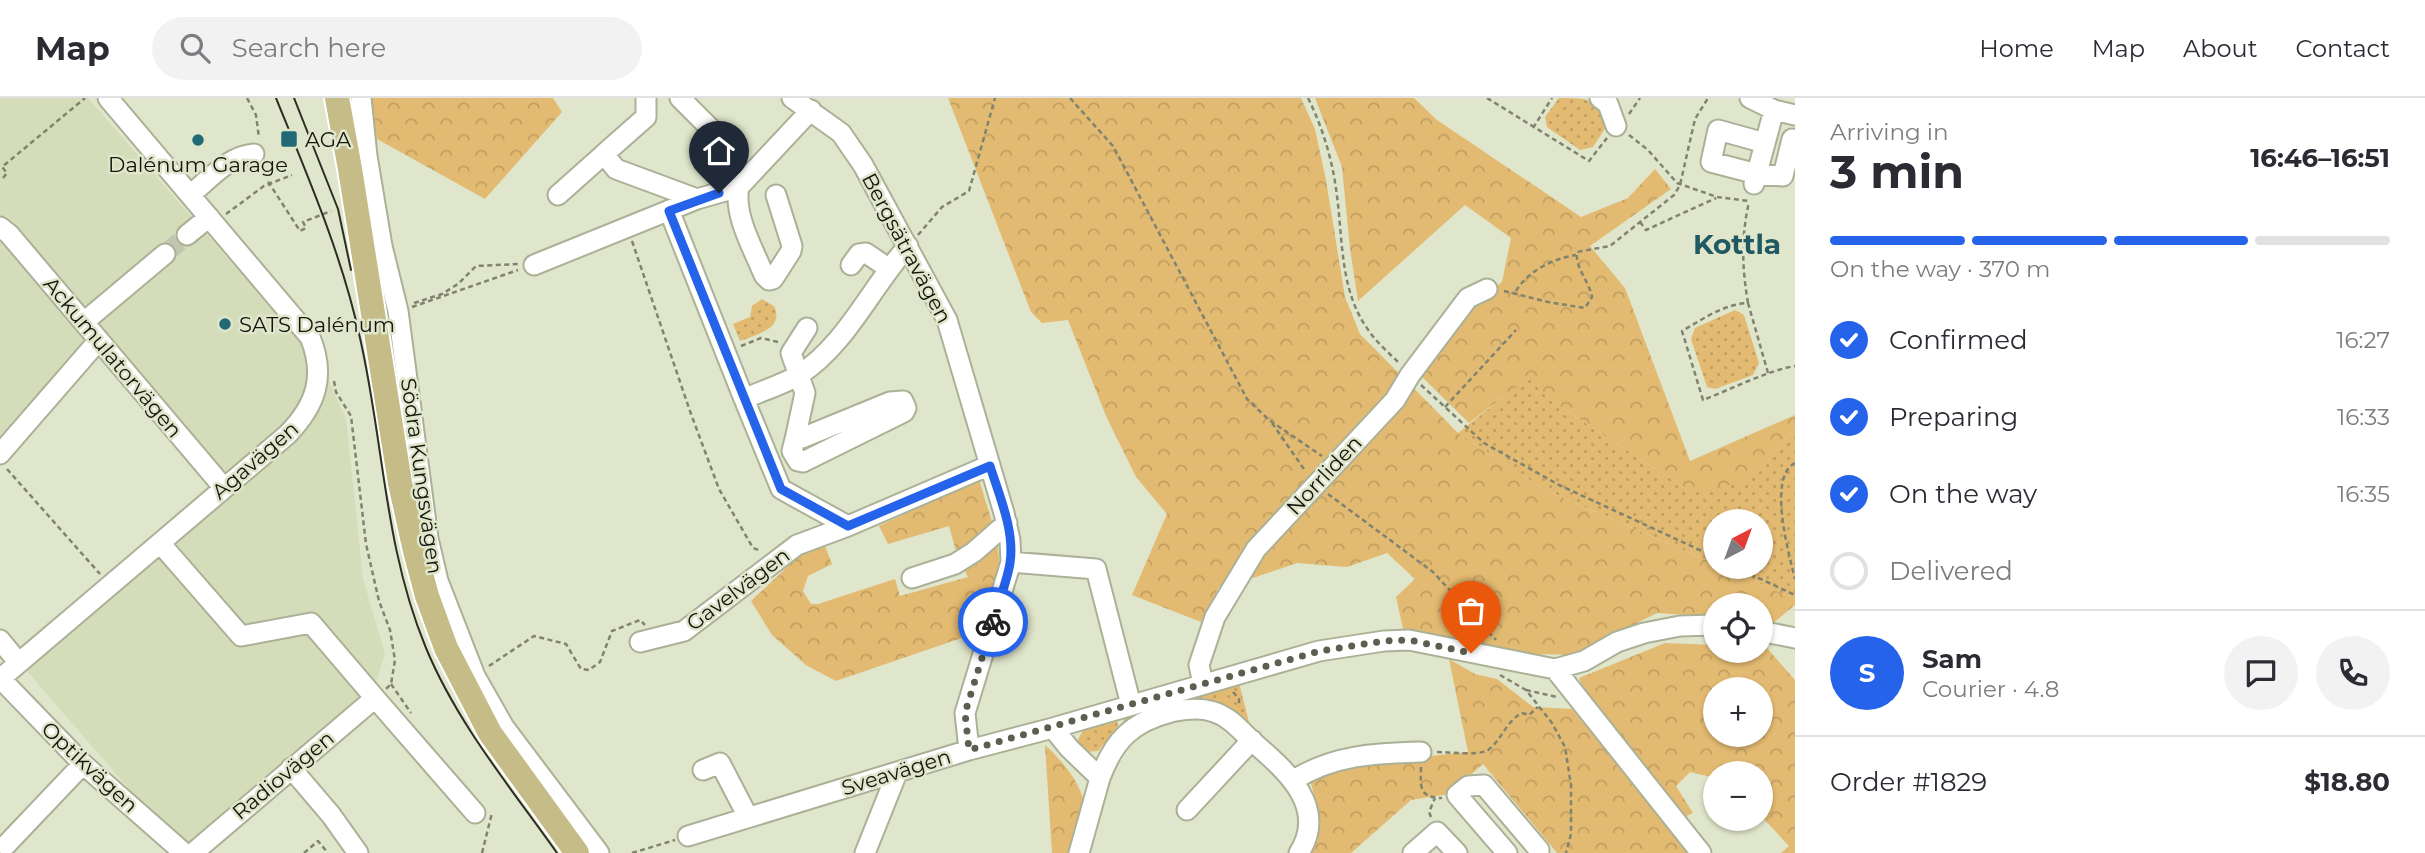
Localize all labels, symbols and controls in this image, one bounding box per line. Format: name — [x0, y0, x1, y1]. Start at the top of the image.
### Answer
search box — [152, 17, 642, 80]
text: Map — [35, 28, 110, 68]
icon: search — [176, 29, 214, 67]
text: Search here — [232, 32, 386, 64]
text: Home — [1979, 34, 2054, 63]
text: Map — [2092, 34, 2145, 63]
text: About — [2183, 34, 2257, 63]
text: Contact — [2295, 34, 2390, 63]
text: Arriving in — [1830, 118, 1949, 146]
pin — [689, 121, 749, 193]
place label: AGA — [305, 127, 352, 152]
marker: AGA — [279, 129, 299, 149]
marker: Dalénum Garage — [190, 132, 206, 148]
icon: home — [700, 132, 738, 170]
text: 16:46–16:51 — [2250, 142, 2390, 174]
text: 3 min — [1830, 143, 1964, 200]
place label: Dalénum Garage — [108, 152, 288, 177]
street label: Bergsätravägen — [857, 169, 957, 327]
district label: Kottla — [1693, 227, 1781, 261]
text: On the way · 370 m — [1830, 255, 2050, 283]
street label: Ackumulatorvägen — [38, 272, 188, 442]
place label: SATS Dalénum — [239, 312, 395, 337]
marker: SATS Dalénum — [217, 316, 233, 332]
icon: check — [1830, 321, 1868, 359]
text: Confirmed — [1889, 324, 2028, 356]
text: 16:27 — [2336, 326, 2390, 354]
street label: Södra Kungsvägen — [396, 376, 448, 576]
icon: check — [1830, 398, 1868, 436]
text: Preparing — [1889, 401, 2018, 433]
text: 16:33 — [2337, 403, 2390, 431]
street label: Agavägen — [207, 416, 303, 504]
street label: Norrliden — [1281, 430, 1367, 520]
icon: check — [1830, 475, 1868, 513]
text: On the way — [1889, 478, 2037, 510]
text: 16:35 — [2337, 480, 2390, 508]
north arrow — [1703, 509, 1773, 579]
map controls — [1703, 509, 1773, 831]
street label: Gavelvägen — [682, 542, 794, 636]
text: Delivered — [1889, 555, 2013, 587]
pin — [1441, 581, 1501, 653]
courier — [958, 587, 1028, 657]
icon: bag — [1452, 592, 1490, 630]
button: locate — [1703, 593, 1773, 663]
icon: bike — [974, 603, 1012, 641]
button: chat — [2224, 636, 2298, 710]
button: phone — [2316, 636, 2390, 710]
text: Sam — [1922, 643, 1982, 675]
text: S — [1859, 657, 1875, 689]
text: Courier · 4.8 — [1922, 675, 2059, 703]
button: + — [1703, 677, 1773, 747]
street label: Optikvägen — [37, 716, 143, 818]
street label: Radiovägen — [227, 725, 339, 825]
street label: Sveavägen — [838, 744, 954, 800]
button: − — [1703, 761, 1773, 831]
text: Order #1829 — [1830, 766, 1987, 798]
text: $18.80 — [2304, 766, 2390, 798]

